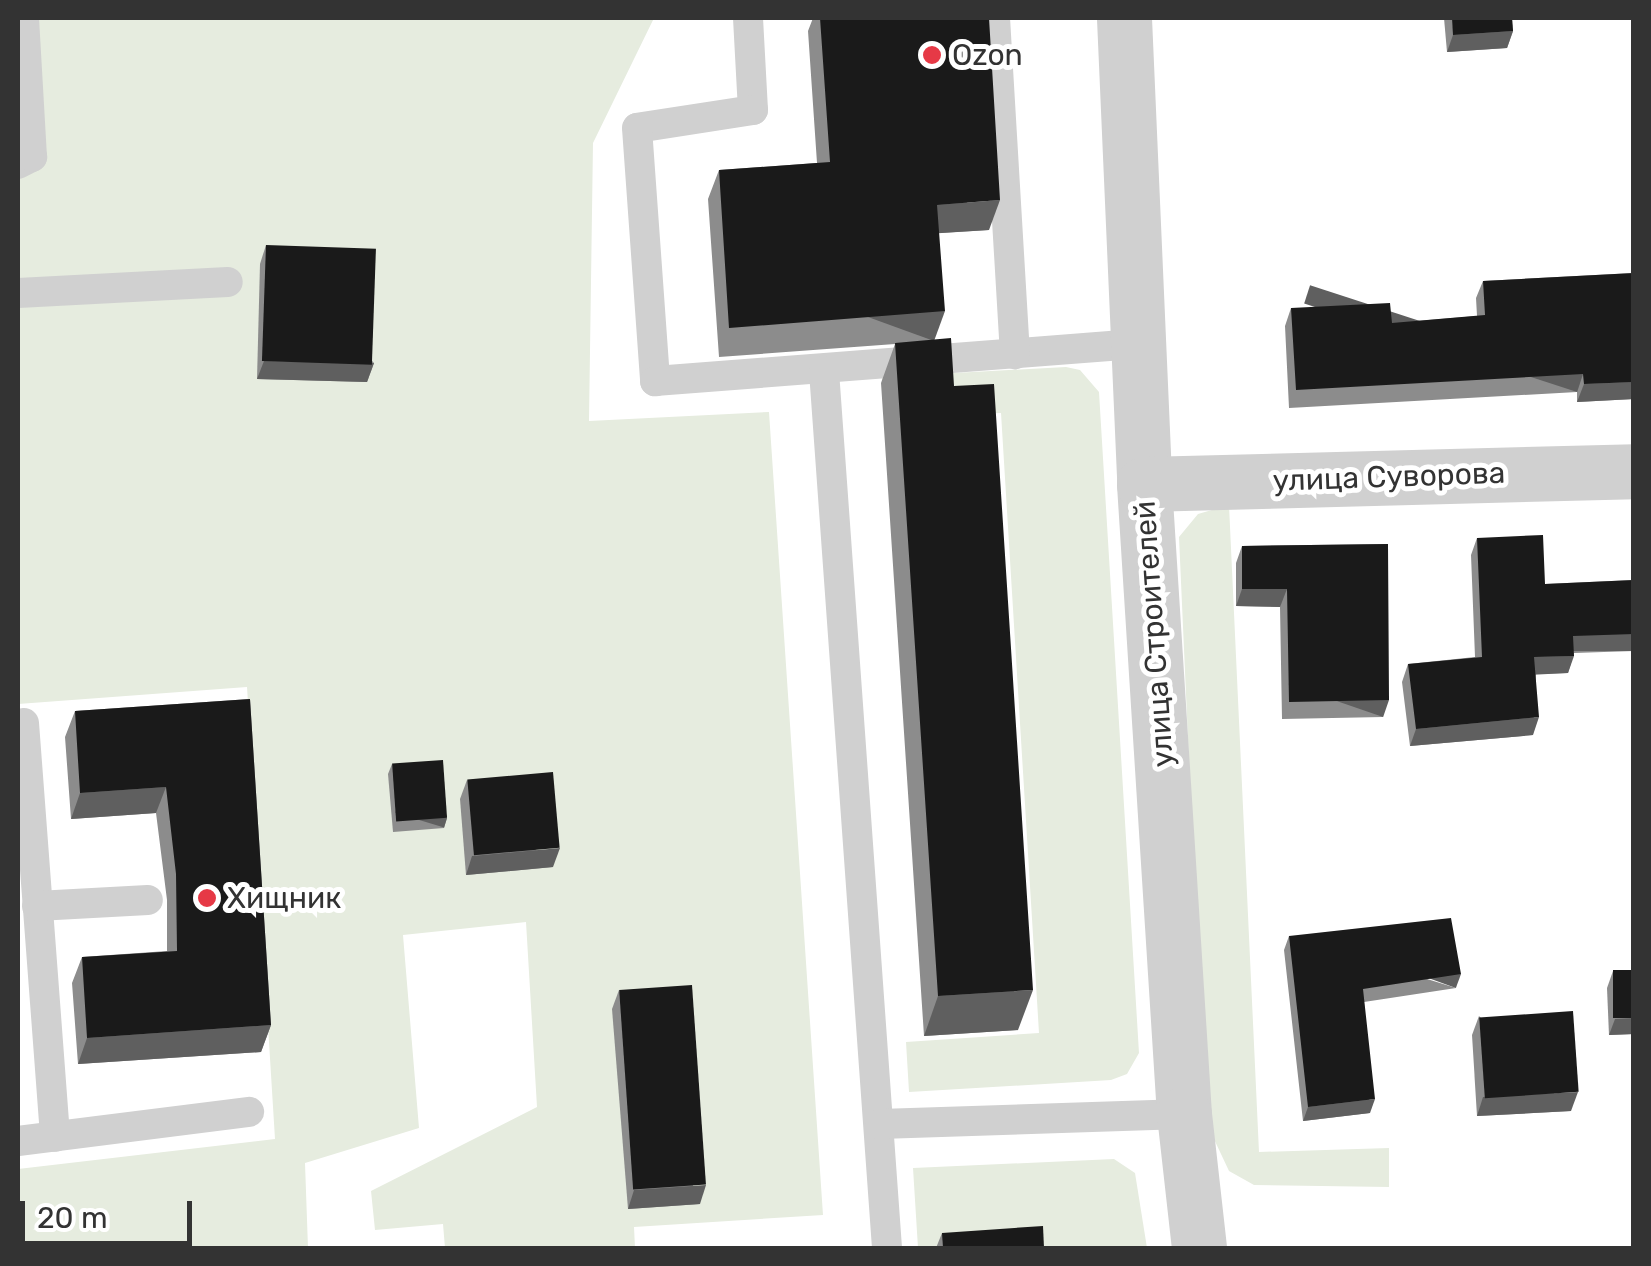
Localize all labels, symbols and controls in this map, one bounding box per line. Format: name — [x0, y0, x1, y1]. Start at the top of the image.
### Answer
place label: Ozon — [952, 37, 1023, 73]
marker: Ozon — [921, 44, 943, 66]
street label: улица Суворова — [1272, 455, 1506, 499]
street label: улица Строителей — [1127, 500, 1181, 768]
place label: Хищник — [227, 880, 341, 916]
marker: Хищник — [196, 887, 218, 909]
scale bar — [25, 1181, 198, 1243]
text: 20 m — [37, 1200, 108, 1236]

